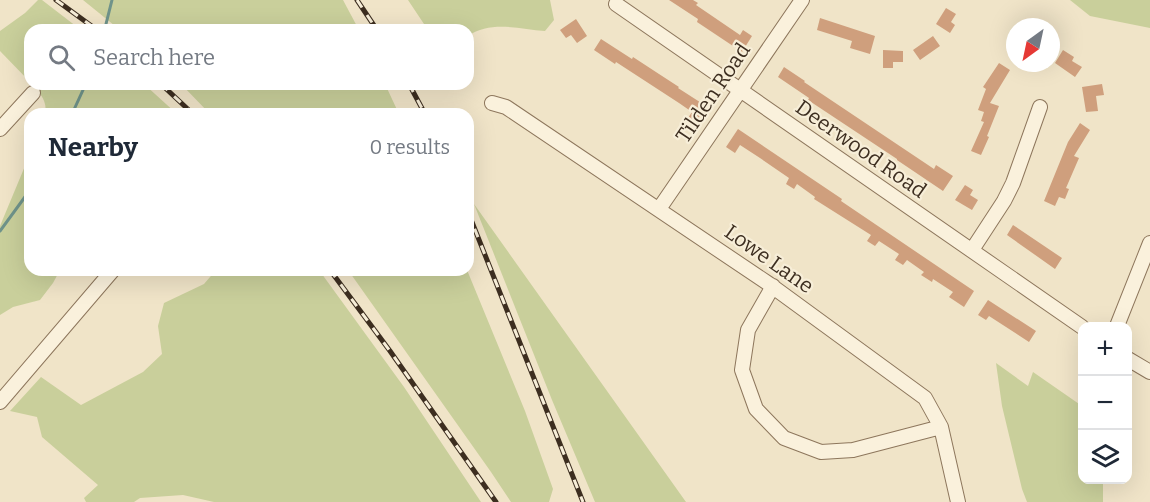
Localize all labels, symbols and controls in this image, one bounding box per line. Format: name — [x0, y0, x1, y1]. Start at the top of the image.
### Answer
north arrow — [1006, 18, 1060, 72]
search box — [24, 24, 474, 90]
street label: Tilden Road — [670, 38, 756, 148]
icon: search — [45, 41, 78, 74]
text: Search here — [93, 44, 215, 71]
street label: Deerwood Road — [791, 94, 931, 204]
text: Nearby — [48, 132, 138, 163]
text: 0 results — [370, 135, 450, 159]
street label: Lowe Lane — [719, 219, 819, 299]
map controls — [1078, 322, 1132, 484]
button: + — [1078, 322, 1132, 376]
button: − — [1078, 376, 1132, 430]
button: layers — [1078, 430, 1132, 484]

